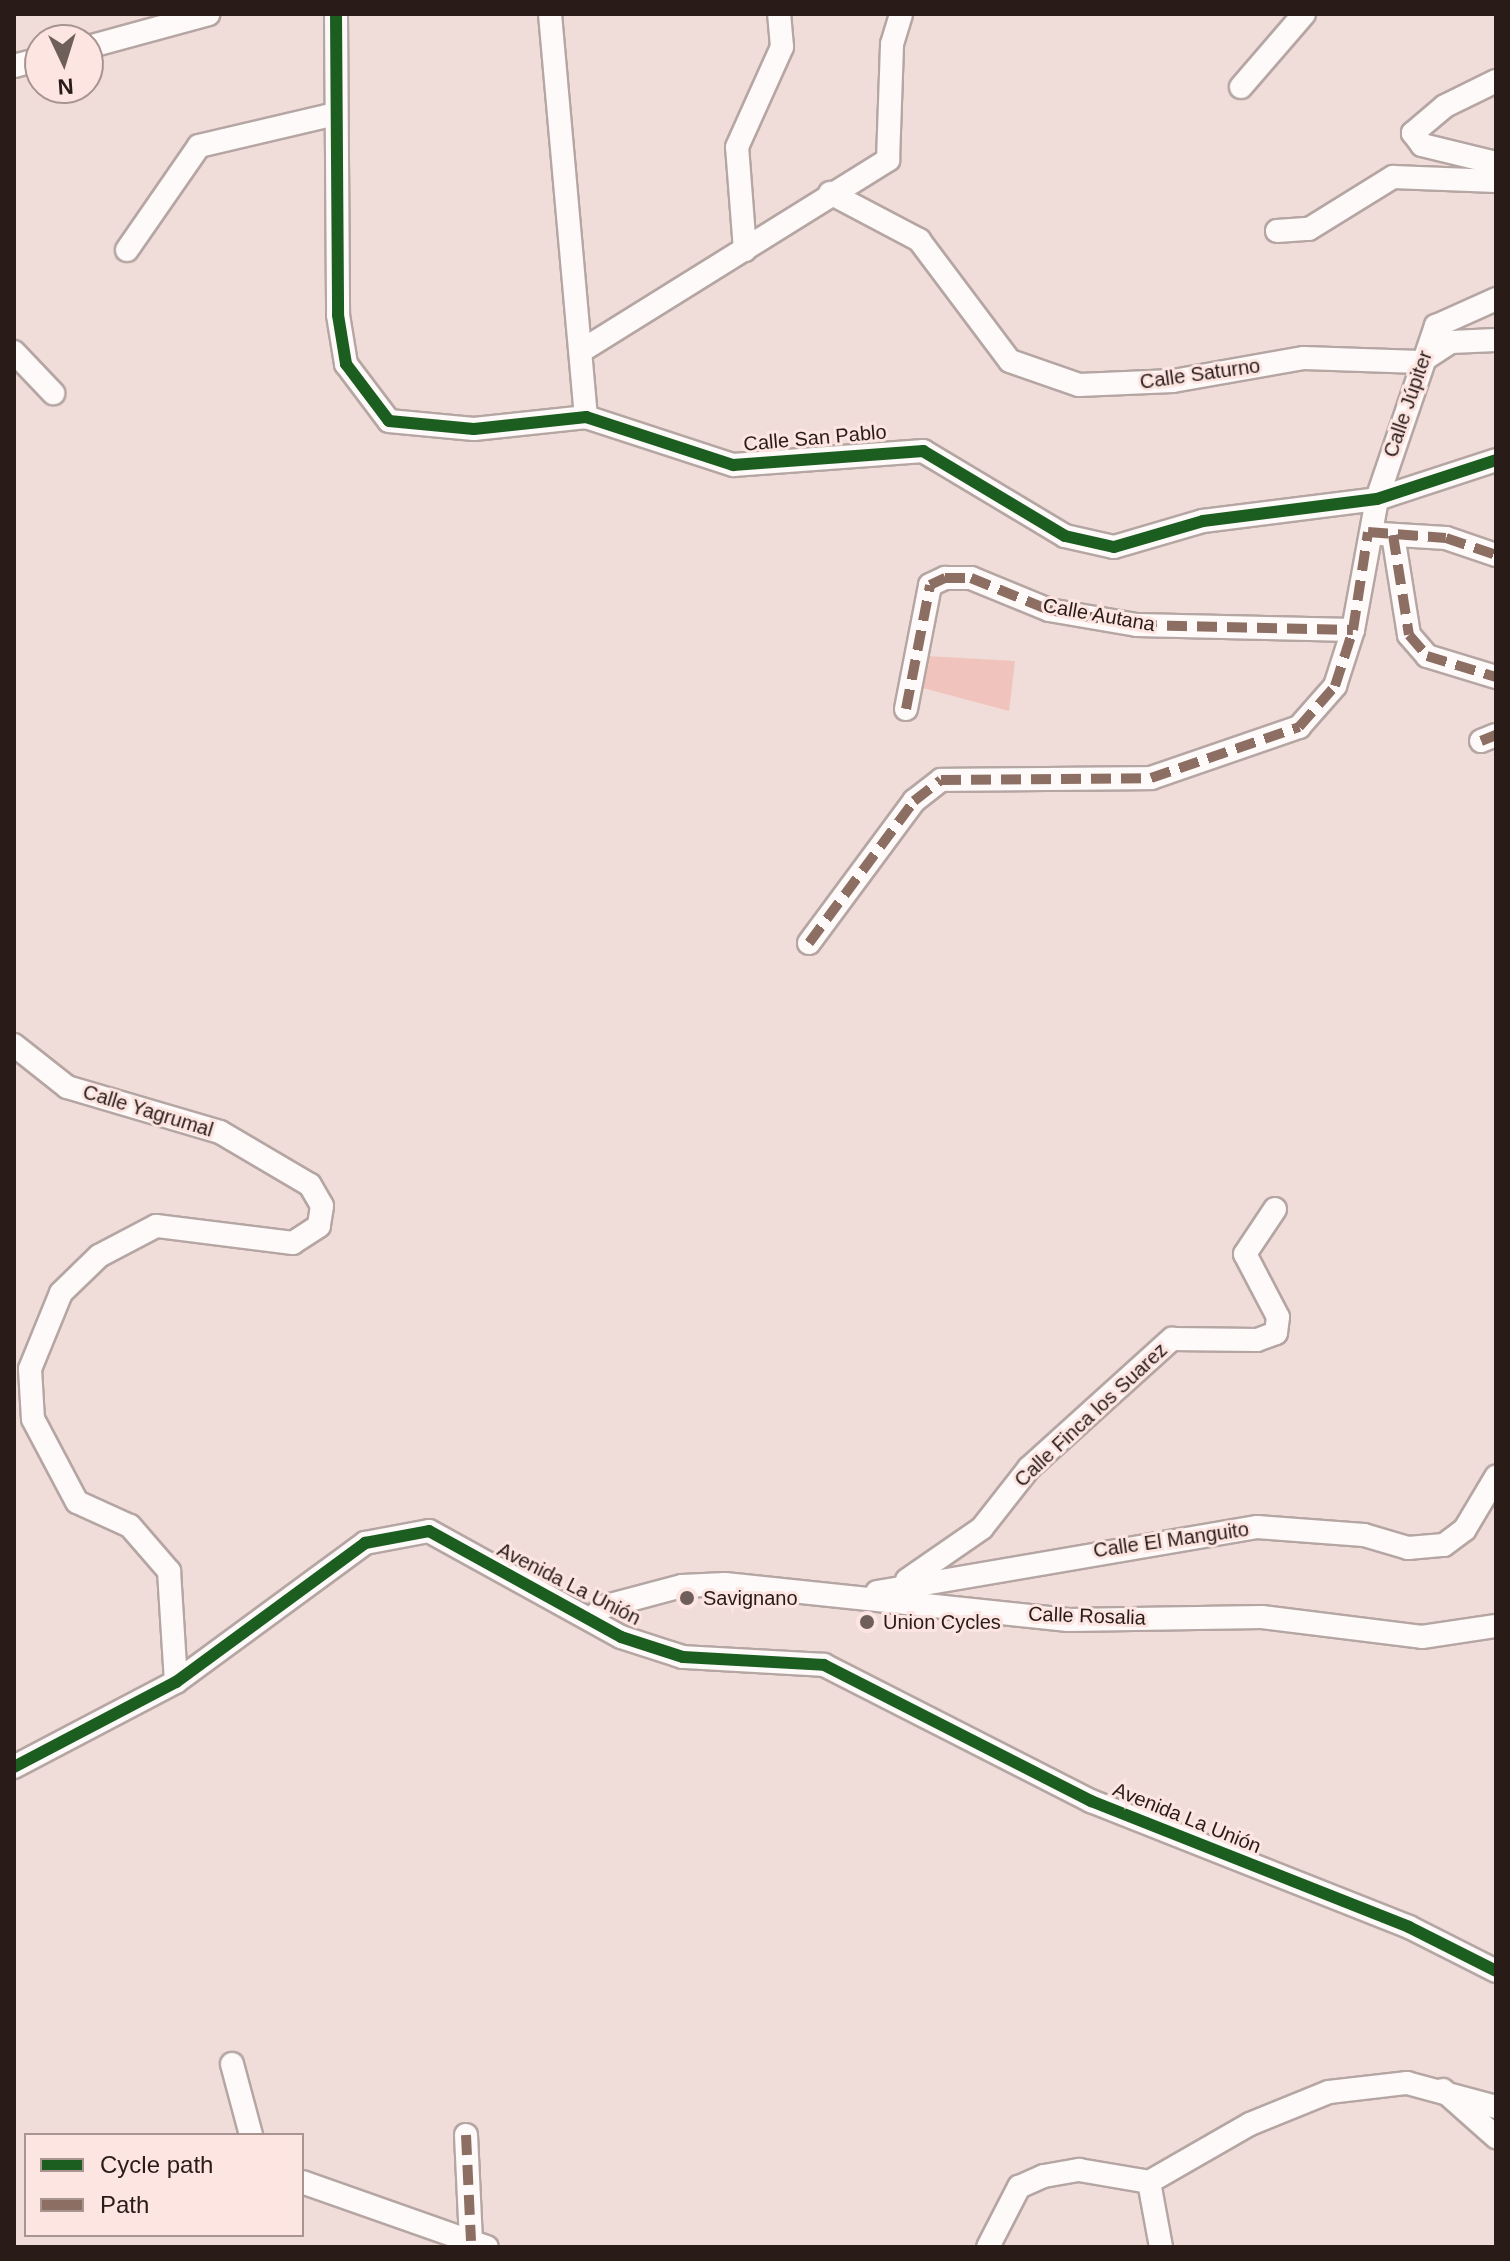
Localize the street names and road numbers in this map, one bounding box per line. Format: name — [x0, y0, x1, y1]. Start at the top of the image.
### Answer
street label: Calle Júpiter — [1379, 348, 1437, 460]
street label: Calle Saturno — [1138, 354, 1262, 394]
street label: Calle San Pablo — [743, 420, 887, 456]
street label: Calle Autana — [1041, 593, 1157, 637]
street label: Calle Yagrumal — [80, 1080, 216, 1142]
street label: Calle Finca los Suarez — [1010, 1338, 1172, 1492]
street label: Calle El Manguito — [1092, 1517, 1250, 1563]
street label: Avenida La Unión — [493, 1538, 645, 1630]
street label: Calle Rosalia — [1028, 1602, 1146, 1630]
street label: Avenida La Unión — [1109, 1777, 1265, 1859]

